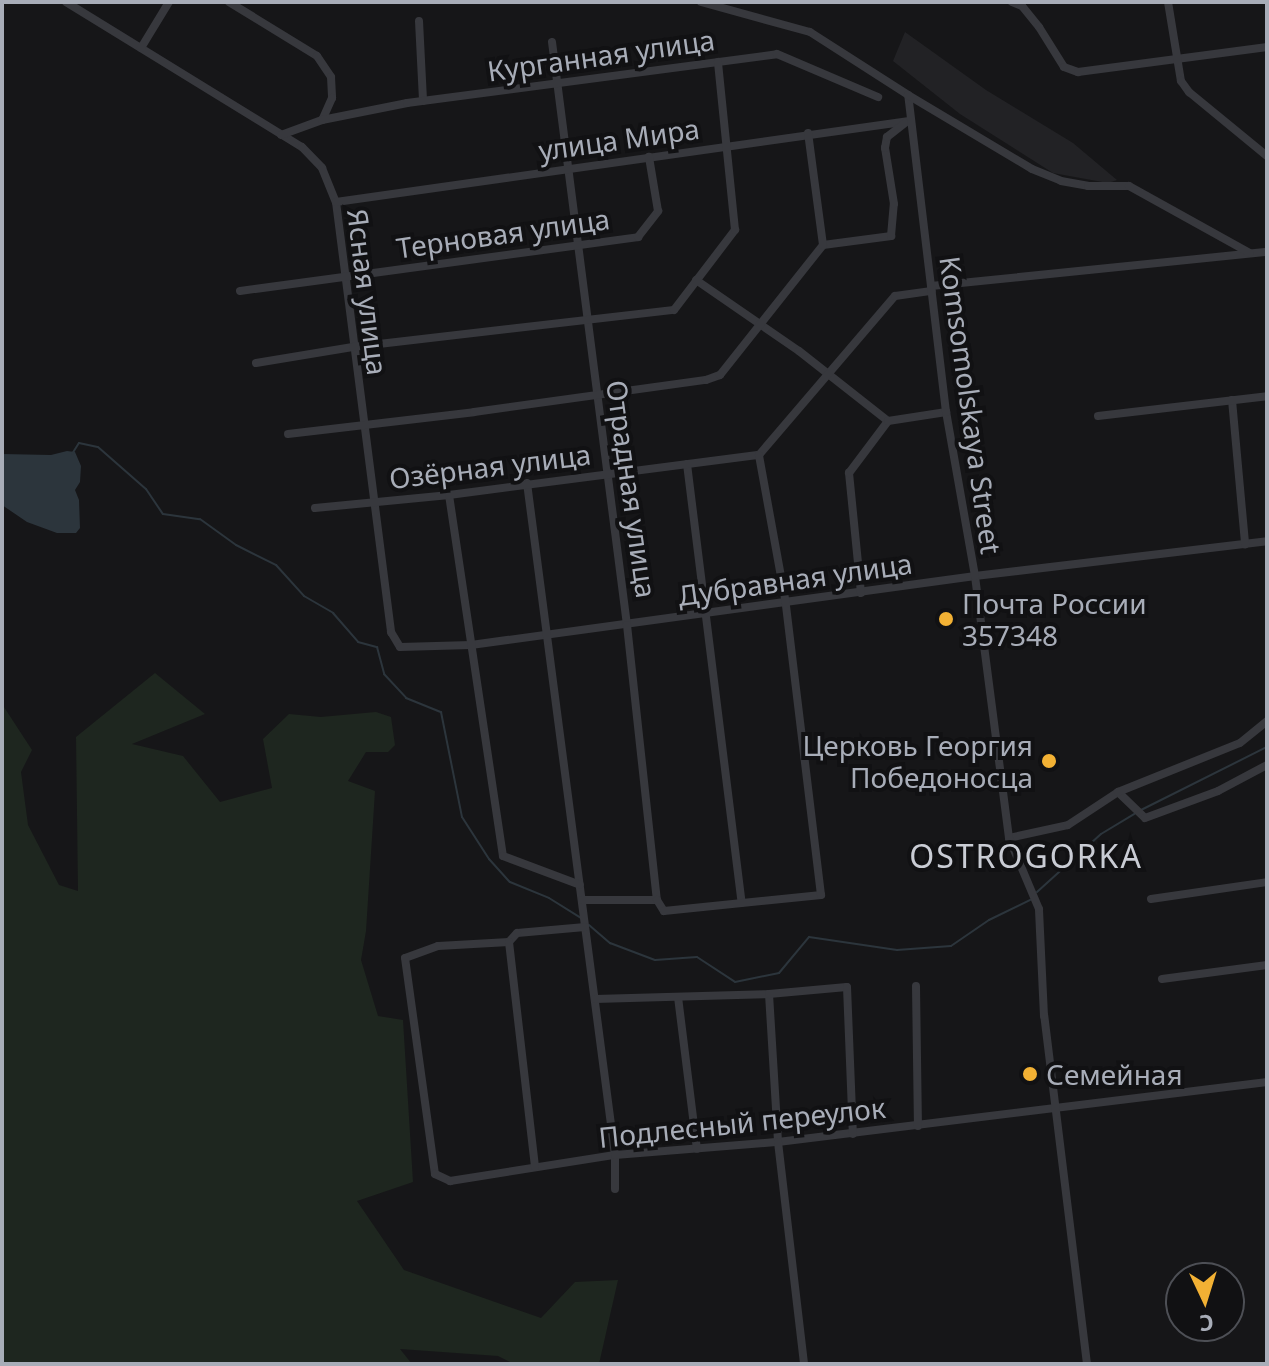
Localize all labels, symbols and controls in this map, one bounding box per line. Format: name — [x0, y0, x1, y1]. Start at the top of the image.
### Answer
street label: Курганная улица — [485, 22, 717, 88]
street label: улица Мира — [536, 111, 702, 167]
street label: Терновая улица — [394, 201, 612, 265]
street label: Ясная улица — [341, 207, 395, 377]
street label: Komsomolskaya Street — [933, 254, 1009, 556]
street label: Отрадная улица — [600, 378, 664, 600]
street label: Озёрная улица — [387, 437, 593, 495]
street label: Дубравная улица — [676, 546, 914, 612]
place label: Почта России 357348 — [962, 586, 1147, 652]
marker: Почта России 357348 — [937, 610, 955, 628]
place label: Церковь Георгия Победоносца — [803, 728, 1033, 794]
marker: Церковь Георгия Победоносца — [1040, 752, 1058, 770]
district label: OSTROGORKA — [909, 837, 1143, 875]
place label: Семейная — [1046, 1057, 1183, 1091]
marker: Семейная — [1021, 1065, 1039, 1083]
street label: Подлесный переулок — [597, 1090, 887, 1154]
north arrow — [1165, 1262, 1245, 1342]
text: С — [1198, 1308, 1215, 1339]

